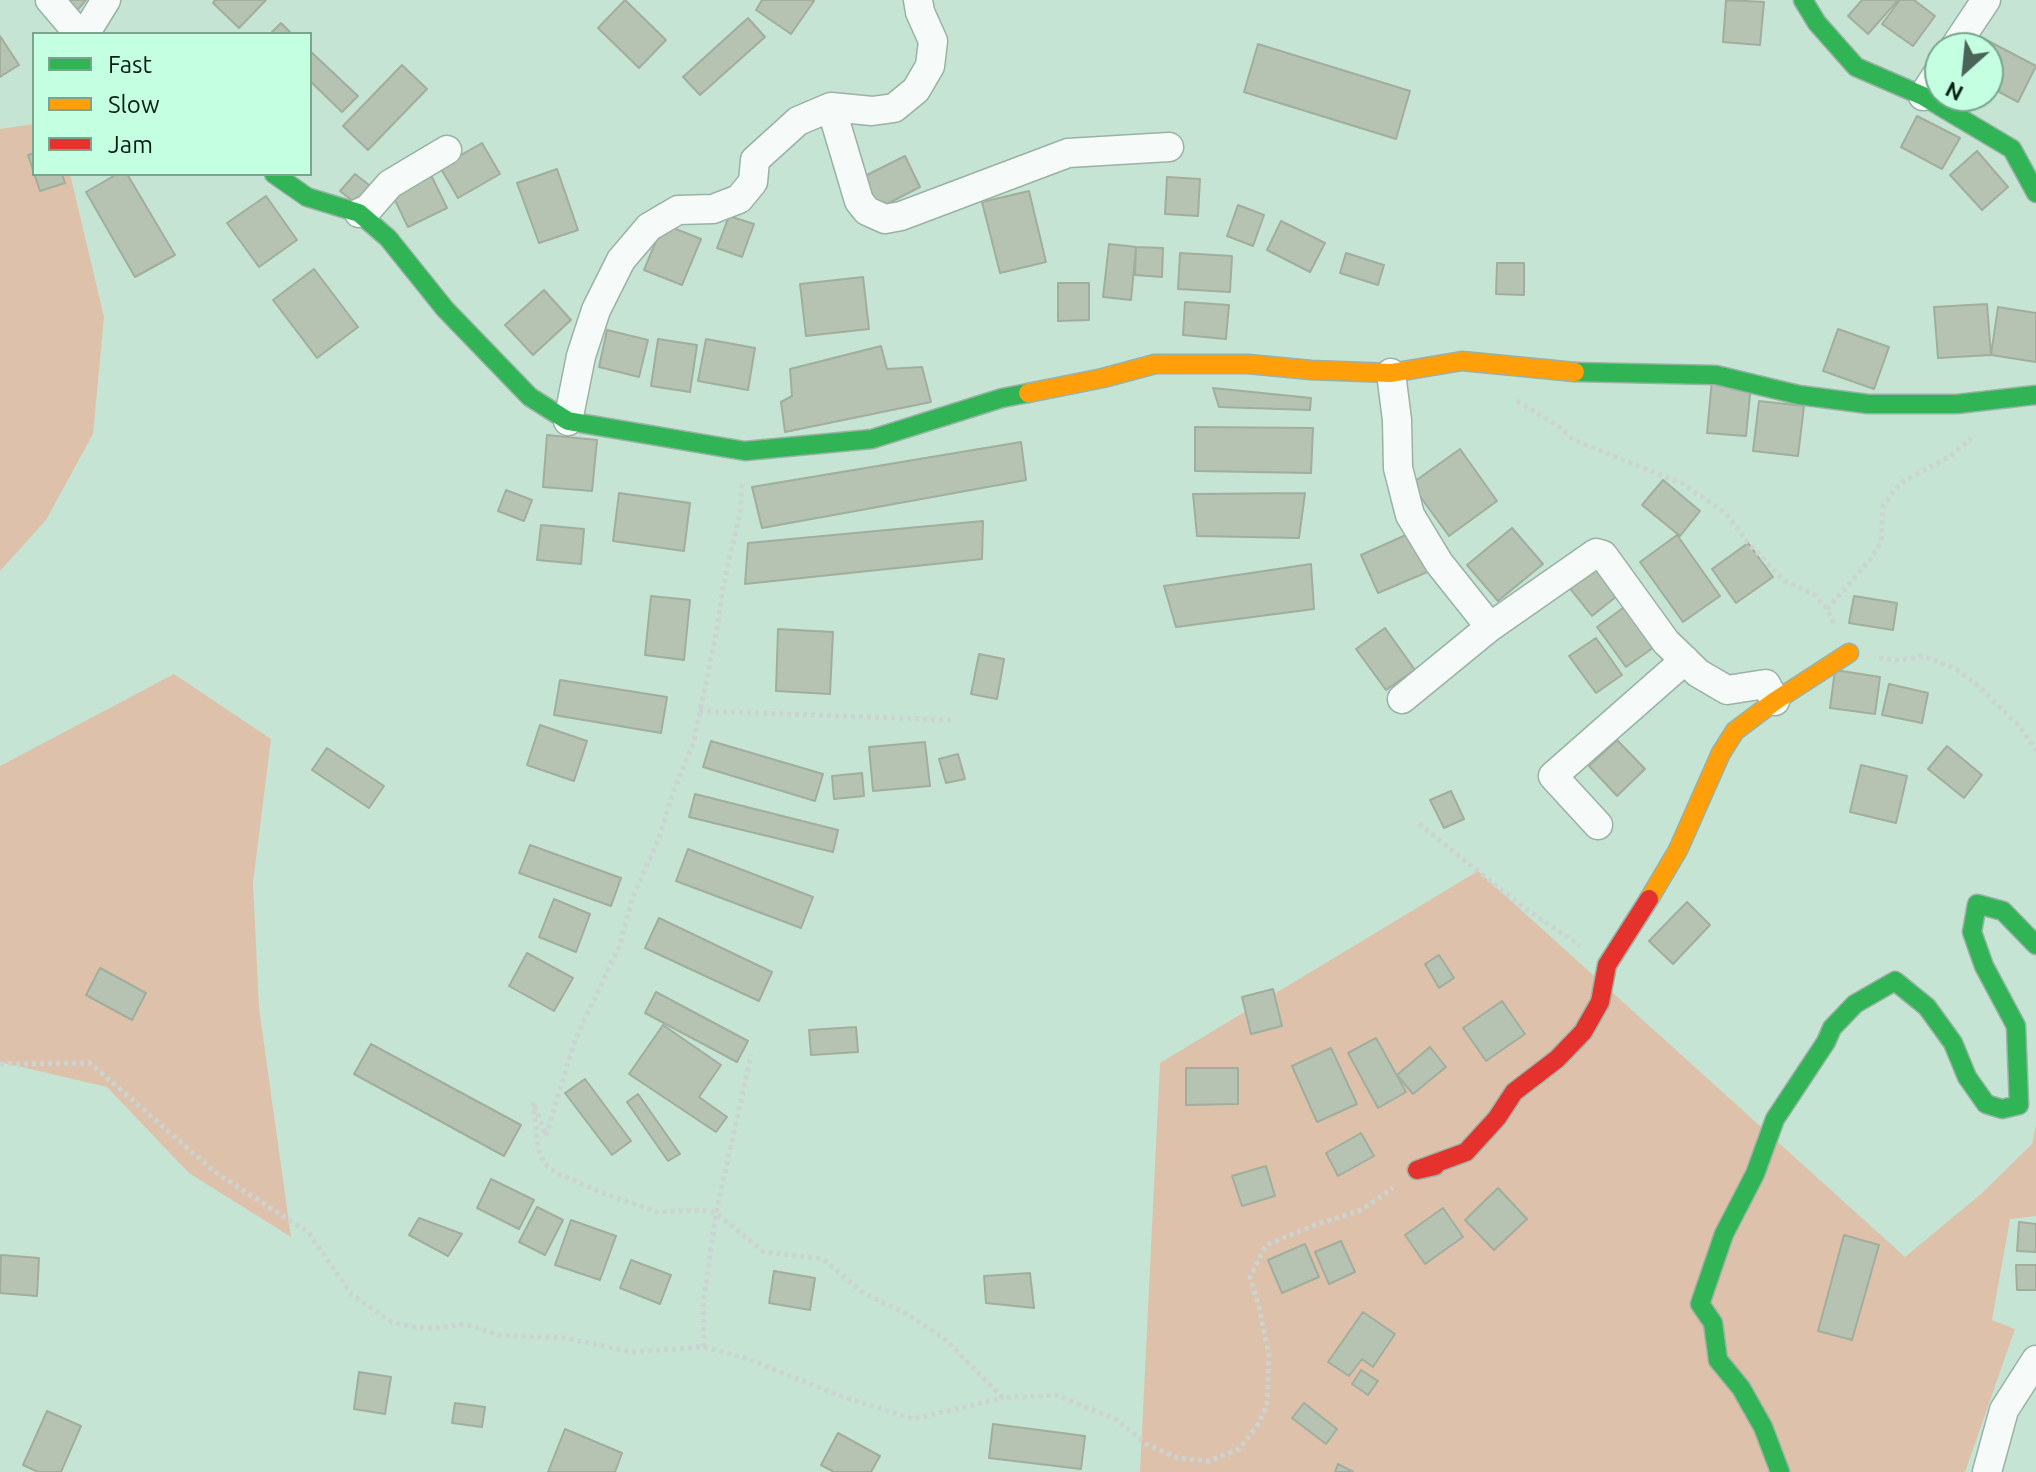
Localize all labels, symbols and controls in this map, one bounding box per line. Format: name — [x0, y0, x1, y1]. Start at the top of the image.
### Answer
legend — [32, 32, 312, 176]
north arrow — [1924, 32, 2004, 112]
text: Fast — [108, 51, 152, 78]
text: N — [1941, 77, 1967, 107]
text: Slow — [108, 91, 160, 118]
text: Jam — [108, 131, 153, 158]

